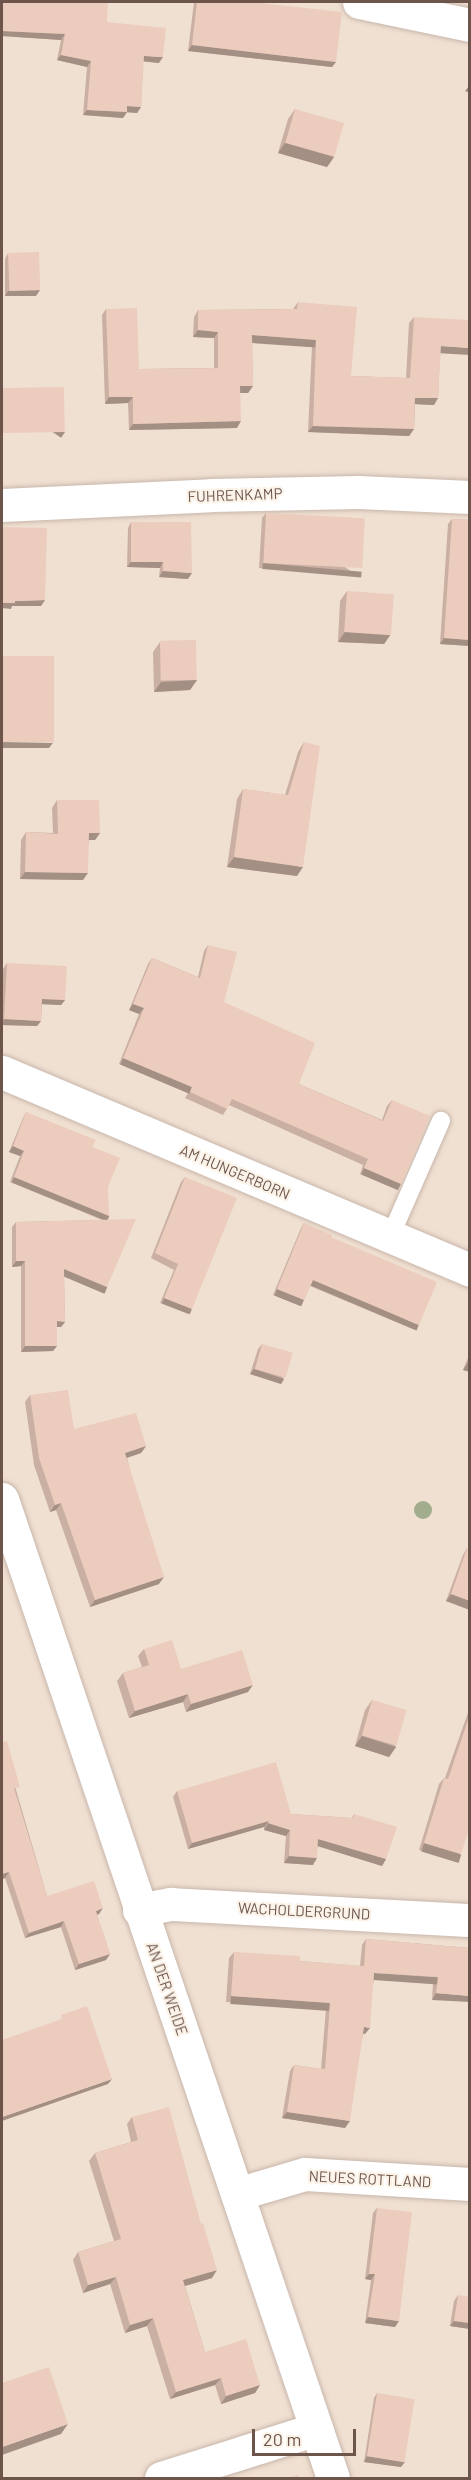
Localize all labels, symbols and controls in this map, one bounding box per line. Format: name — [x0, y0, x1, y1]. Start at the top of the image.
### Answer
street label: FUHRENKAMP — [187, 484, 283, 506]
street label: AM HUNGERBORN — [177, 1141, 293, 1203]
street label: WACHOLDERGRUND — [237, 1899, 371, 1923]
street label: AN DER WEIDE — [143, 1940, 191, 2038]
street label: NEUES ROTTLAND — [308, 2167, 432, 2191]
scale bar — [255, 2417, 358, 2455]
text: 20 m — [263, 2428, 301, 2450]

